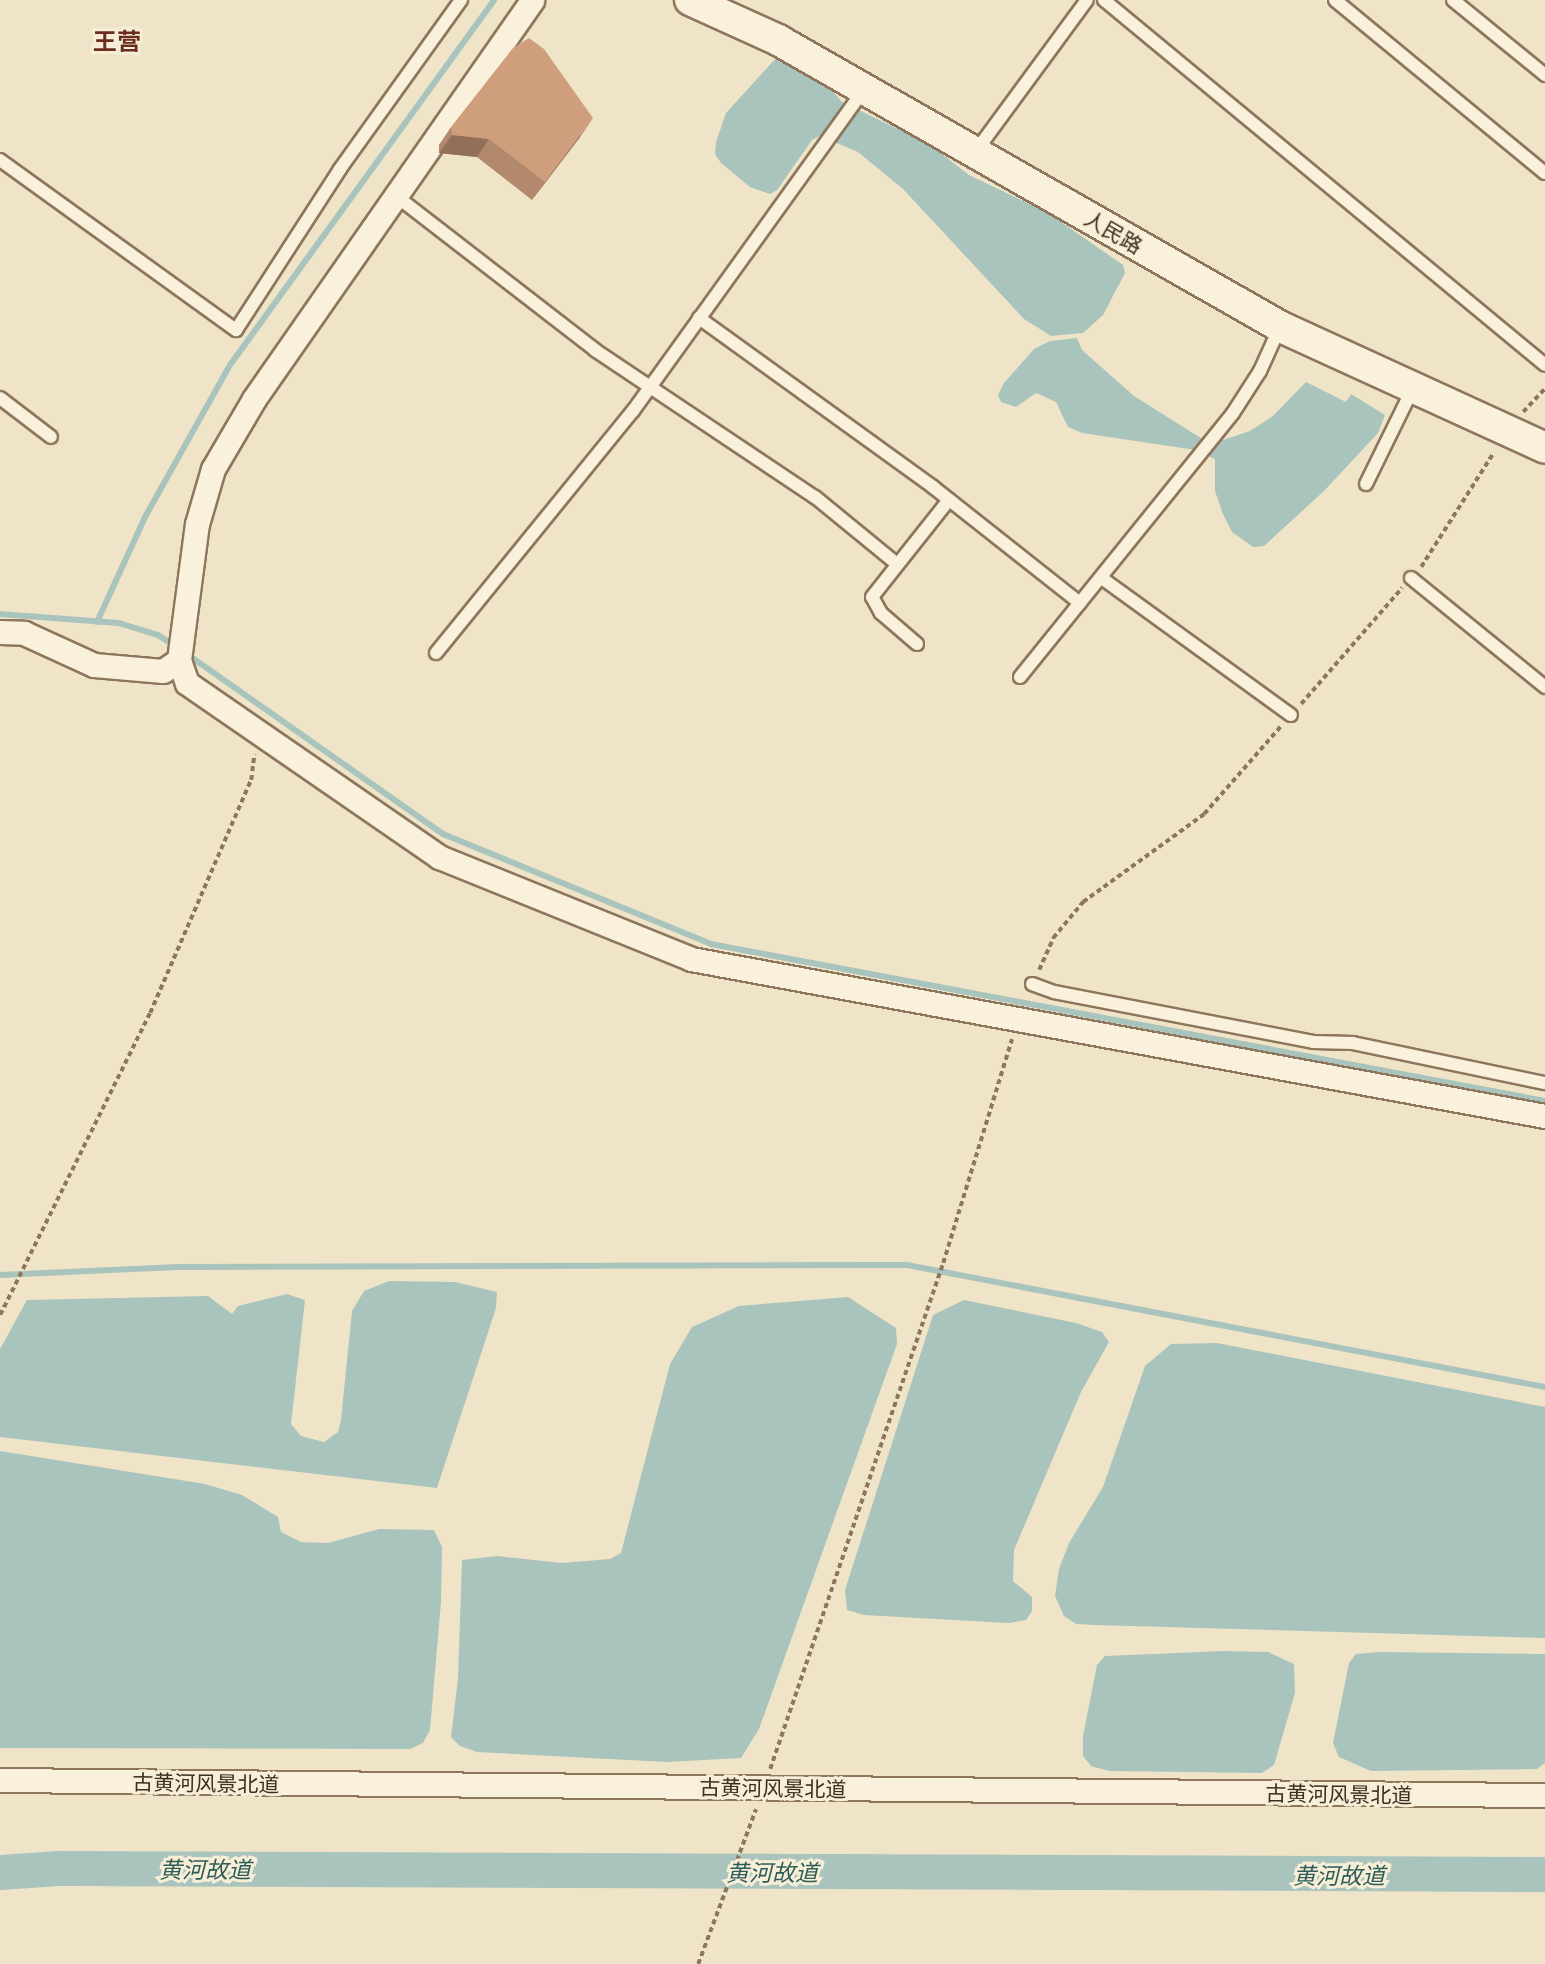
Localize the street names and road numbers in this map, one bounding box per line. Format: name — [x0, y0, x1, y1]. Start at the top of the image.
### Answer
street label: 人民路 — [1080, 204, 1148, 258]
street label: 古黄河风景北道 — [132, 1768, 280, 1796]
street label: 古黄河风景北道 — [699, 1773, 847, 1801]
street label: 古黄河风景北道 — [1265, 1779, 1413, 1807]

